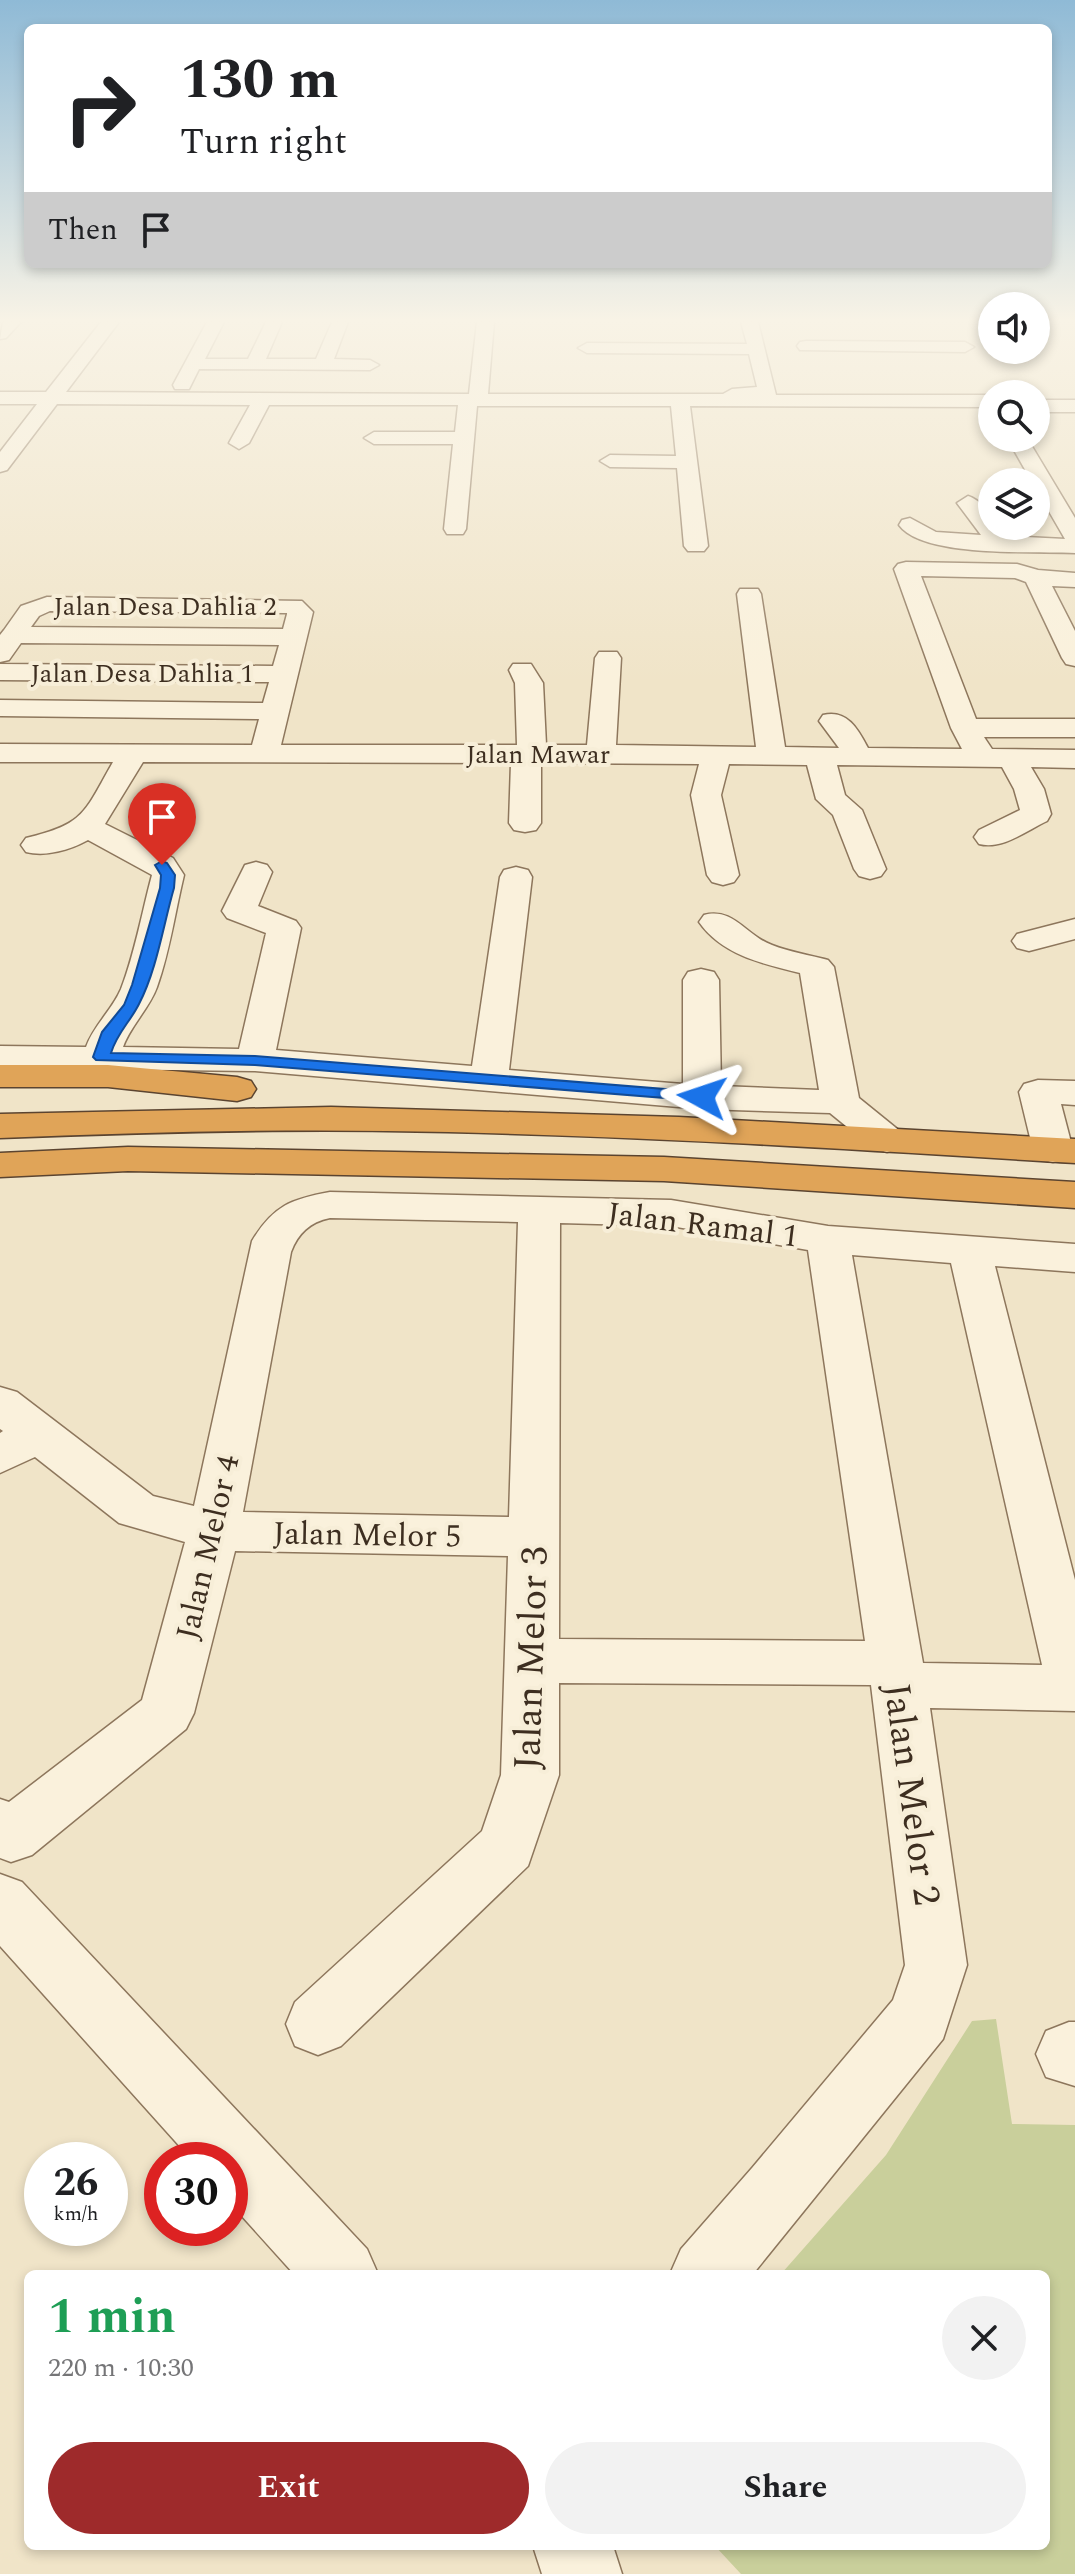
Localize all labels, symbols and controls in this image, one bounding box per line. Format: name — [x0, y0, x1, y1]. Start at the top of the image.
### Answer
text: 130 m — [180, 38, 339, 123]
icon: right — [48, 56, 152, 160]
text: Turn right — [180, 115, 347, 170]
text: Then — [48, 207, 118, 253]
icon: arrive — [134, 208, 178, 252]
map controls — [978, 292, 1050, 540]
button: sound — [978, 292, 1050, 364]
button: search — [978, 380, 1050, 452]
button: layers — [978, 468, 1050, 540]
street label: Jalan Desa Dahlia 2 — [54, 587, 276, 627]
street label: Jalan Desa Dahlia 1 — [31, 654, 253, 694]
street label: Jalan Mawar — [466, 735, 610, 775]
pin — [128, 783, 196, 865]
icon: arrive — [140, 795, 184, 839]
position arrow — [660, 1055, 744, 1139]
street label: Jalan Ramal 1 — [605, 1189, 801, 1262]
street label: Jalan Melor 4 — [163, 1450, 254, 1645]
street label: Jalan Melor 5 — [272, 1509, 462, 1562]
street label: Jalan Melor 3 — [499, 1545, 565, 1771]
street label: Jalan Melor 2 — [867, 1680, 955, 1909]
speed limit sign: 30 — [144, 2142, 248, 2246]
text: 26 — [54, 2153, 98, 2214]
text: km/h — [54, 2199, 99, 2229]
text: 1 min — [48, 2281, 176, 2354]
button: close — [942, 2296, 1026, 2380]
text: 220 m · 10:30 — [48, 2348, 194, 2388]
button: Exit — [48, 2442, 529, 2534]
button: Share — [545, 2442, 1026, 2534]

